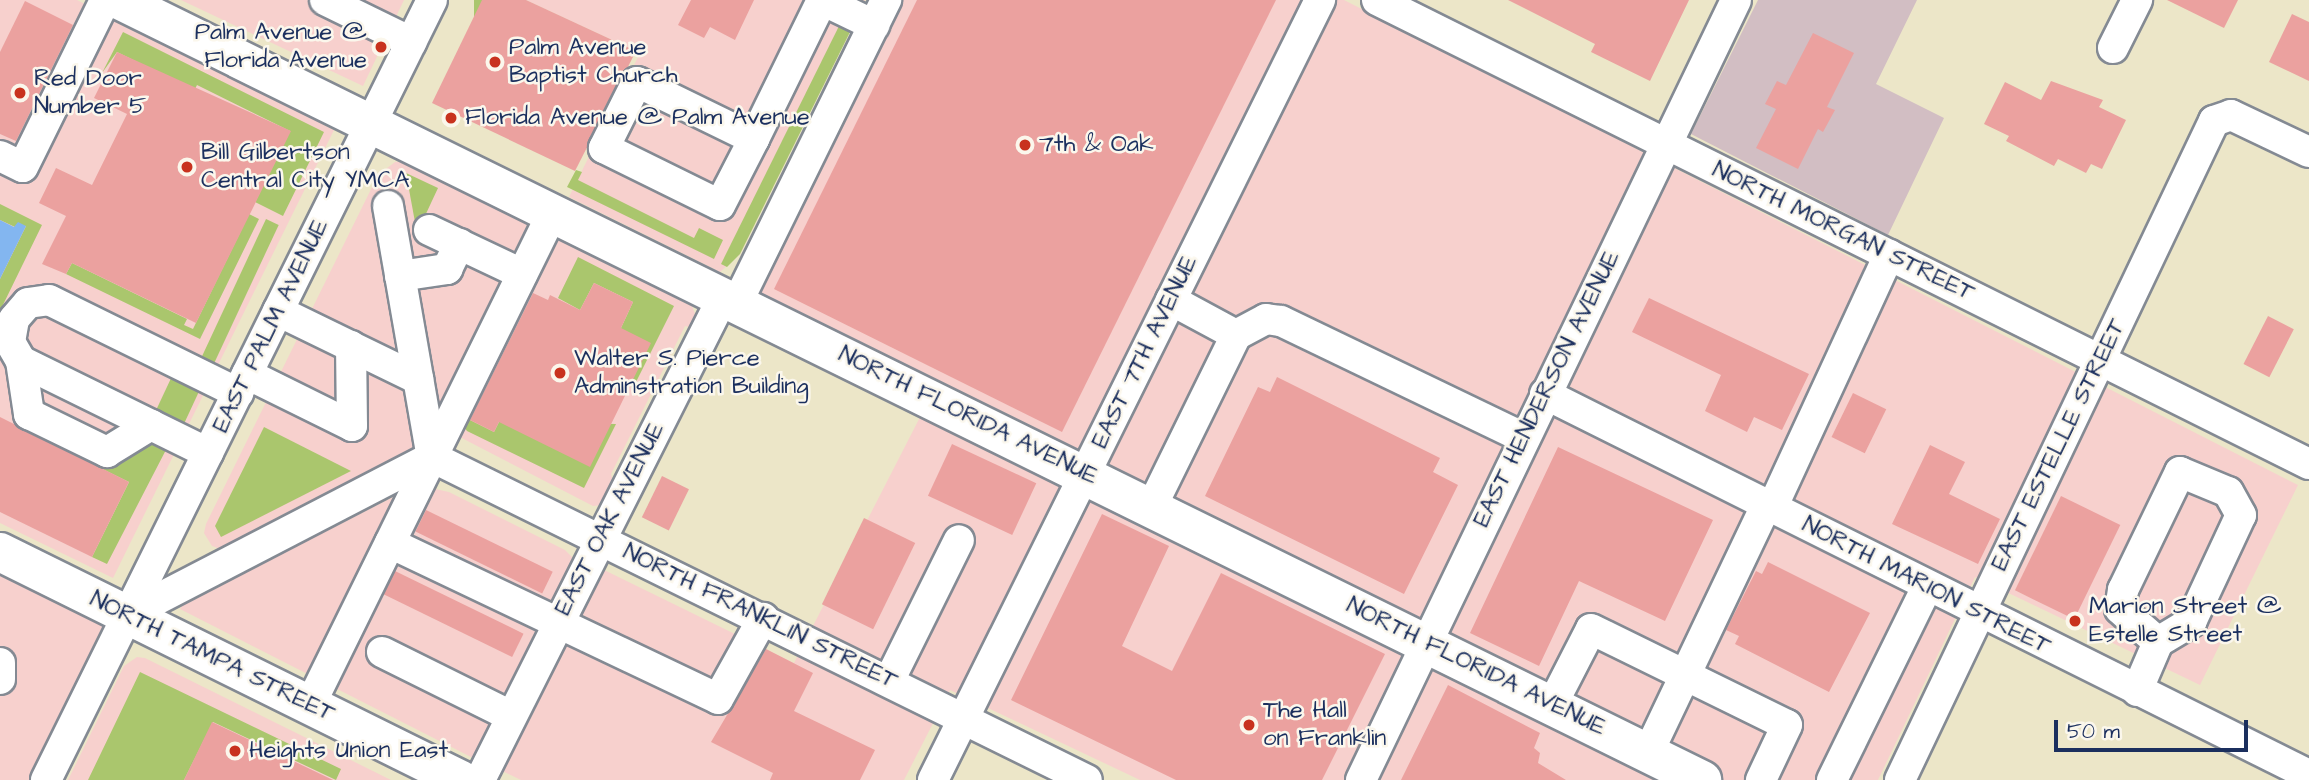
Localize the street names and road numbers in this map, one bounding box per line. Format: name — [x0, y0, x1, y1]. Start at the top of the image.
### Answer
street label: NORTH MORGAN STREET — [1707, 156, 1979, 308]
street label: EAST PALM AVENUE — [207, 215, 335, 437]
street label: EAST HENDERSON AVENUE — [1467, 246, 1627, 532]
street label: EAST 7TH AVENUE — [1086, 251, 1204, 453]
street label: EAST ESTELLE STREET — [1986, 315, 2132, 575]
street label: NORTH FLORIDA AVENUE — [833, 341, 1103, 491]
street label: EAST OAK AVENUE — [549, 418, 671, 620]
street label: NORTH MARION STREET — [1797, 511, 2055, 661]
street label: NORTH FRANKLIN STREET — [618, 538, 902, 696]
street label: NORTH TAMPA STREET — [85, 585, 339, 729]
street label: NORTH FLORIDA AVENUE — [1341, 592, 1611, 742]

